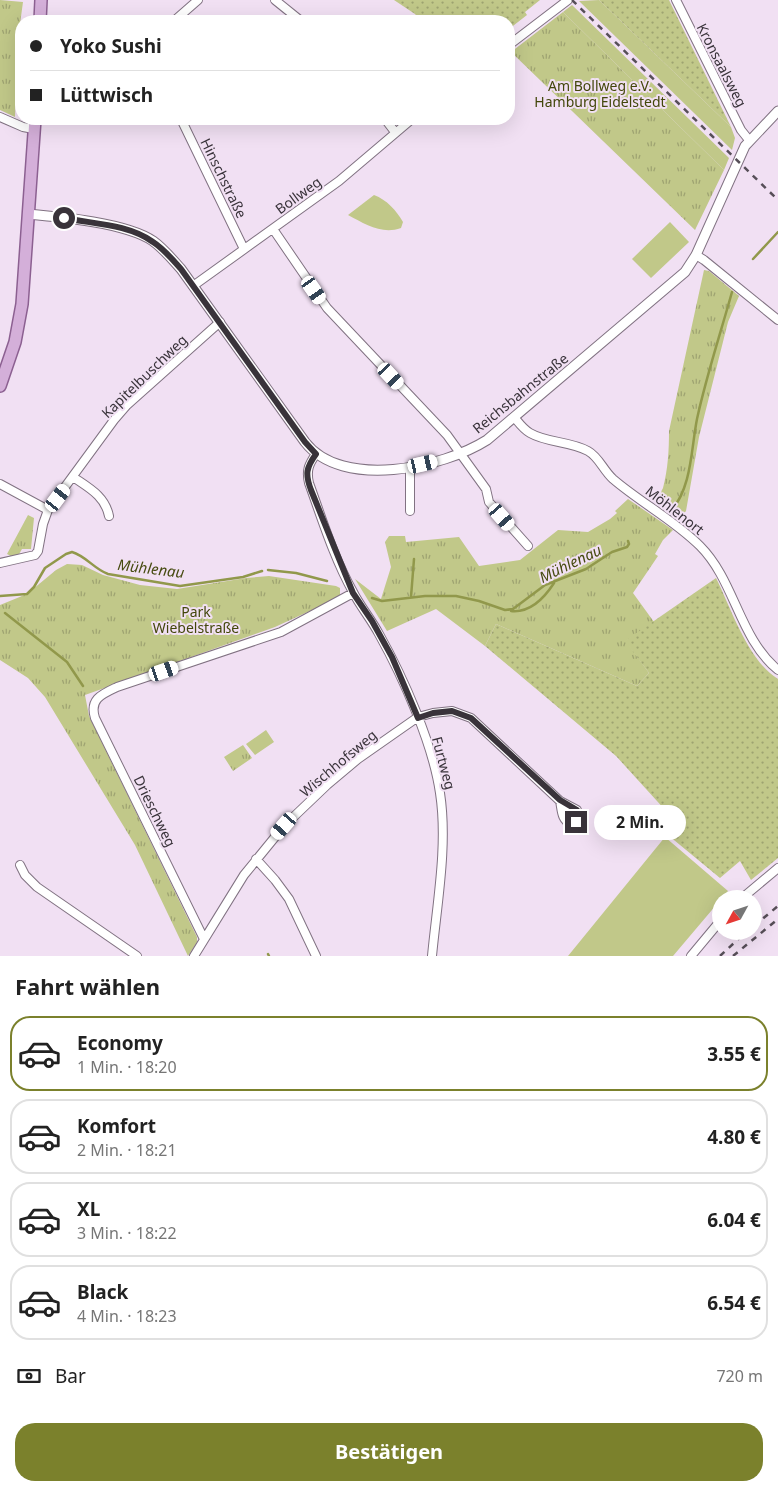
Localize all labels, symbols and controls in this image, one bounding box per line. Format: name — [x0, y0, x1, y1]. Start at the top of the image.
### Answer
street label: Kronsaalsweg — [693, 20, 751, 110]
text: Yoko Sushi — [60, 33, 162, 59]
park label: Am Bollweg e.V. Hamburg Eidelstedt — [534, 76, 666, 111]
text: Lüttwisch — [60, 82, 153, 108]
street label: Hinschstraße — [196, 135, 252, 221]
street label: Bollweg — [271, 172, 325, 218]
route start — [53, 207, 75, 229]
car — [299, 273, 328, 307]
street label: Kapitelbuschweg — [97, 330, 191, 422]
street label: Reichsbahnstraße — [468, 348, 572, 437]
car — [375, 360, 406, 392]
car — [406, 453, 439, 475]
street label: Möhlenort — [642, 481, 708, 539]
car — [42, 482, 73, 514]
car — [486, 501, 517, 533]
water label: Mühlenau — [535, 539, 605, 587]
water label: Mühlenau — [116, 554, 186, 582]
park label: Park Wiebelstraße — [153, 602, 239, 637]
car — [147, 659, 180, 683]
street label: Wischhofsweg — [296, 725, 380, 801]
street label: Furtweg — [428, 734, 460, 792]
street label: Drieschweg — [130, 772, 180, 850]
callout: 2 Min. — [594, 804, 686, 840]
car — [268, 810, 299, 842]
route end — [565, 811, 587, 833]
text: 2 Min. — [616, 811, 664, 833]
north arrow — [712, 890, 762, 940]
map controls — [712, 890, 762, 940]
text: Fahrt wählen — [15, 971, 160, 1001]
text: Economy — [77, 1030, 163, 1056]
icon: car — [17, 1031, 62, 1076]
text: 3.55 € — [707, 1041, 761, 1067]
text: 1 Min. · 18:20 — [77, 1056, 177, 1078]
text: Komfort — [77, 1113, 156, 1139]
icon: car — [17, 1114, 62, 1159]
text: 4.80 € — [707, 1124, 761, 1150]
text: 2 Min. · 18:21 — [77, 1139, 177, 1161]
text: XL — [77, 1196, 100, 1222]
icon: car — [17, 1197, 62, 1242]
text: 6.04 € — [707, 1207, 761, 1233]
text: 3 Min. · 18:22 — [77, 1222, 177, 1244]
text: Black — [77, 1279, 128, 1305]
icon: car — [17, 1280, 62, 1325]
text: 6.54 € — [707, 1290, 761, 1316]
text: 4 Min. · 18:23 — [77, 1305, 177, 1327]
icon: cash — [15, 1362, 43, 1390]
text: Bar — [55, 1363, 86, 1389]
text: 720 m — [716, 1365, 763, 1387]
button: Bestätigen — [15, 1423, 763, 1481]

